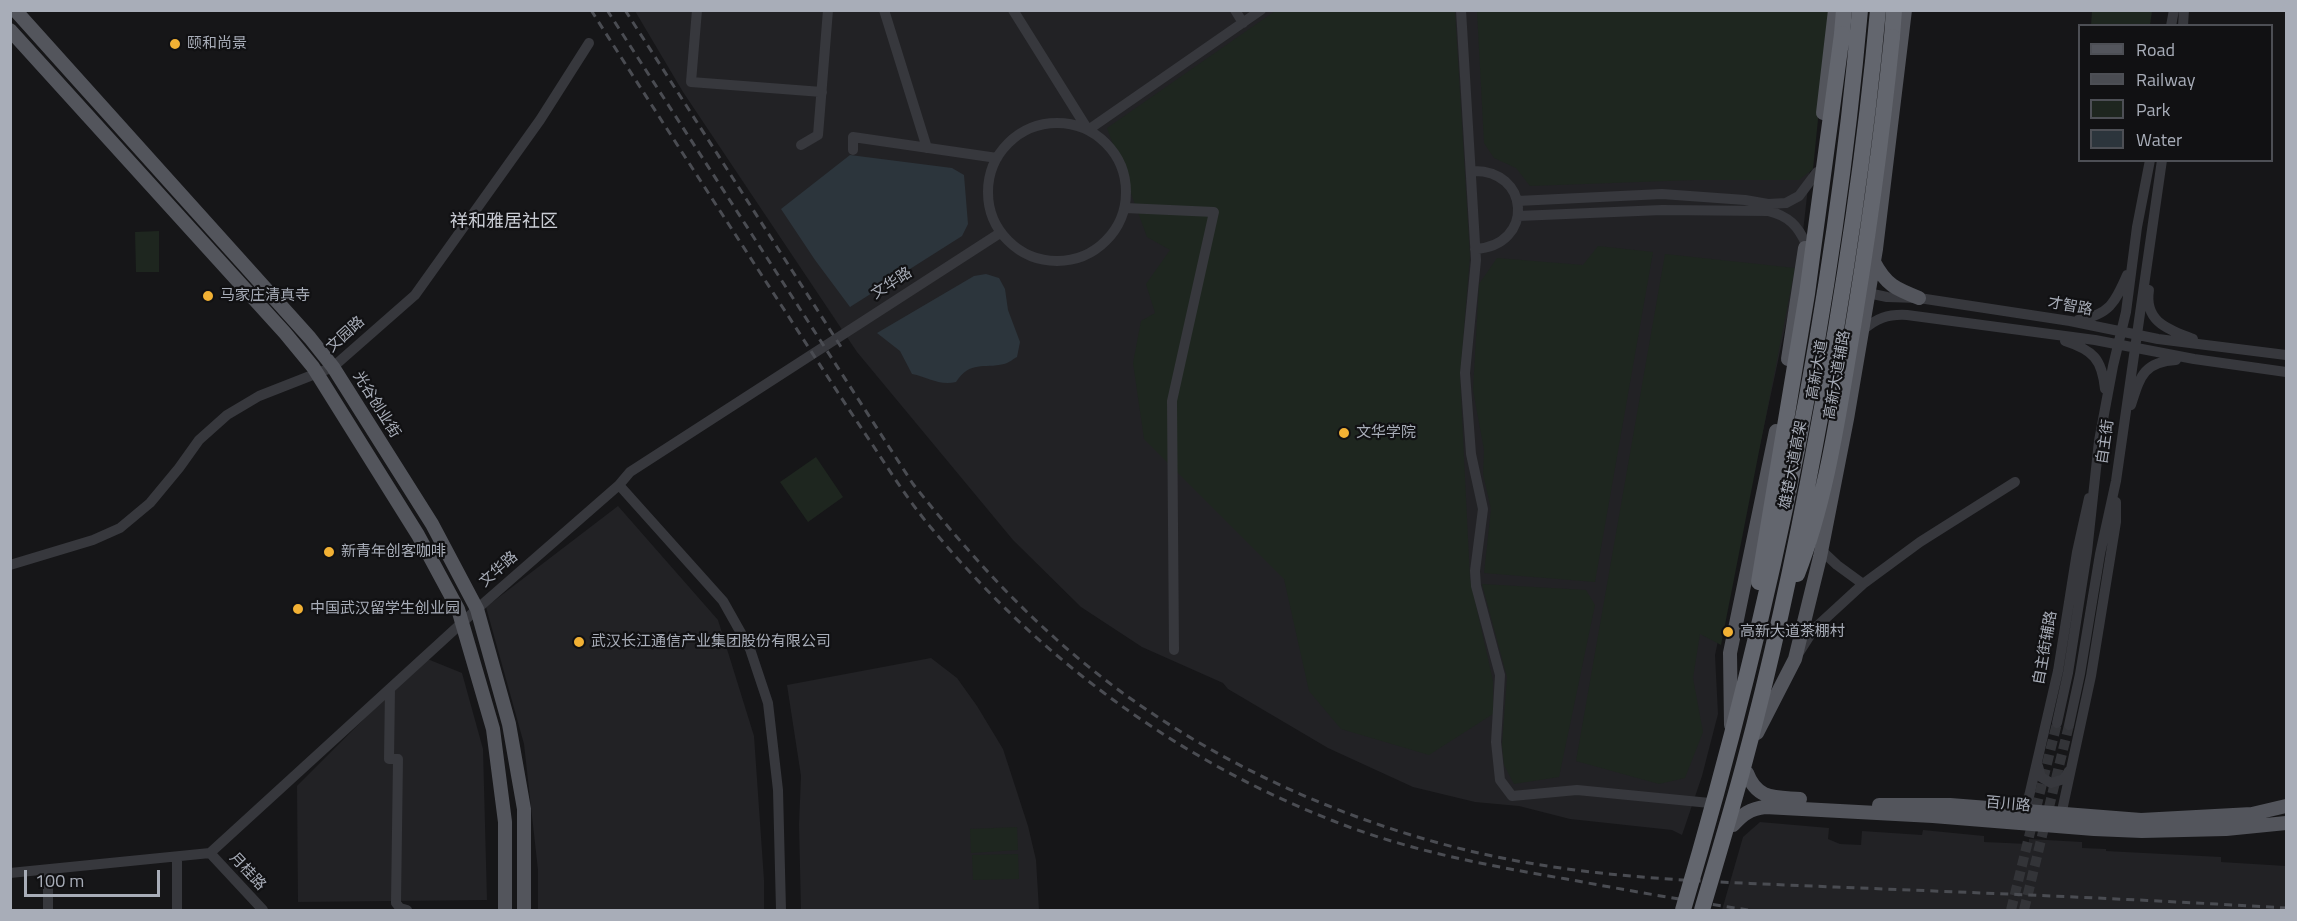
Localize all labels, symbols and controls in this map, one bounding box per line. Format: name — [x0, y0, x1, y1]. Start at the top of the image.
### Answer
legend — [2078, 24, 2273, 162]
place label: 颐和尚景 — [187, 35, 247, 53]
text: Road — [2136, 36, 2175, 63]
marker: 颐和尚景 — [168, 37, 182, 51]
text: Railway — [2136, 66, 2195, 93]
text: Park — [2136, 96, 2170, 123]
text: Water — [2136, 126, 2182, 153]
district label: 祥和雅居社区 — [450, 212, 558, 234]
street label: 文华路 — [868, 264, 916, 304]
place label: 马家庄清真寺 — [220, 287, 310, 305]
marker: 马家庄清真寺 — [201, 289, 215, 303]
street label: 才智路 — [2046, 294, 2094, 320]
street label: 文园路 — [323, 313, 369, 357]
street label: 高新大道辅路 — [1821, 329, 1855, 421]
street label: 高新大道 — [1804, 339, 1832, 401]
street label: 光谷创业街 — [348, 368, 404, 442]
street label: 自主街 — [2094, 418, 2118, 466]
street label: 雄楚大道高架 — [1777, 419, 1811, 511]
place label: 文华学院 — [1356, 424, 1416, 442]
marker: 文华学院 — [1337, 426, 1351, 440]
place label: 新青年创客咖啡 — [341, 543, 446, 561]
marker: 新青年创客咖啡 — [322, 545, 336, 559]
street label: 文华路 — [476, 548, 522, 592]
place label: 中国武汉留学生创业园 — [310, 600, 460, 618]
marker: 中国武汉留学生创业园 — [291, 602, 305, 616]
street label: 自主街辅路 — [2031, 610, 2061, 686]
place label: 高新大道茶棚村 — [1740, 623, 1845, 641]
marker: 高新大道茶棚村 — [1721, 625, 1735, 639]
place label: 武汉长江通信产业集团股份有限公司 — [591, 633, 831, 651]
marker: 武汉长江通信产业集团股份有限公司 — [572, 635, 586, 649]
street label: 百川路 — [1985, 794, 2031, 816]
street label: 月桂路 — [225, 849, 269, 895]
scale bar — [27, 858, 164, 896]
text: 100 m — [35, 867, 84, 894]

